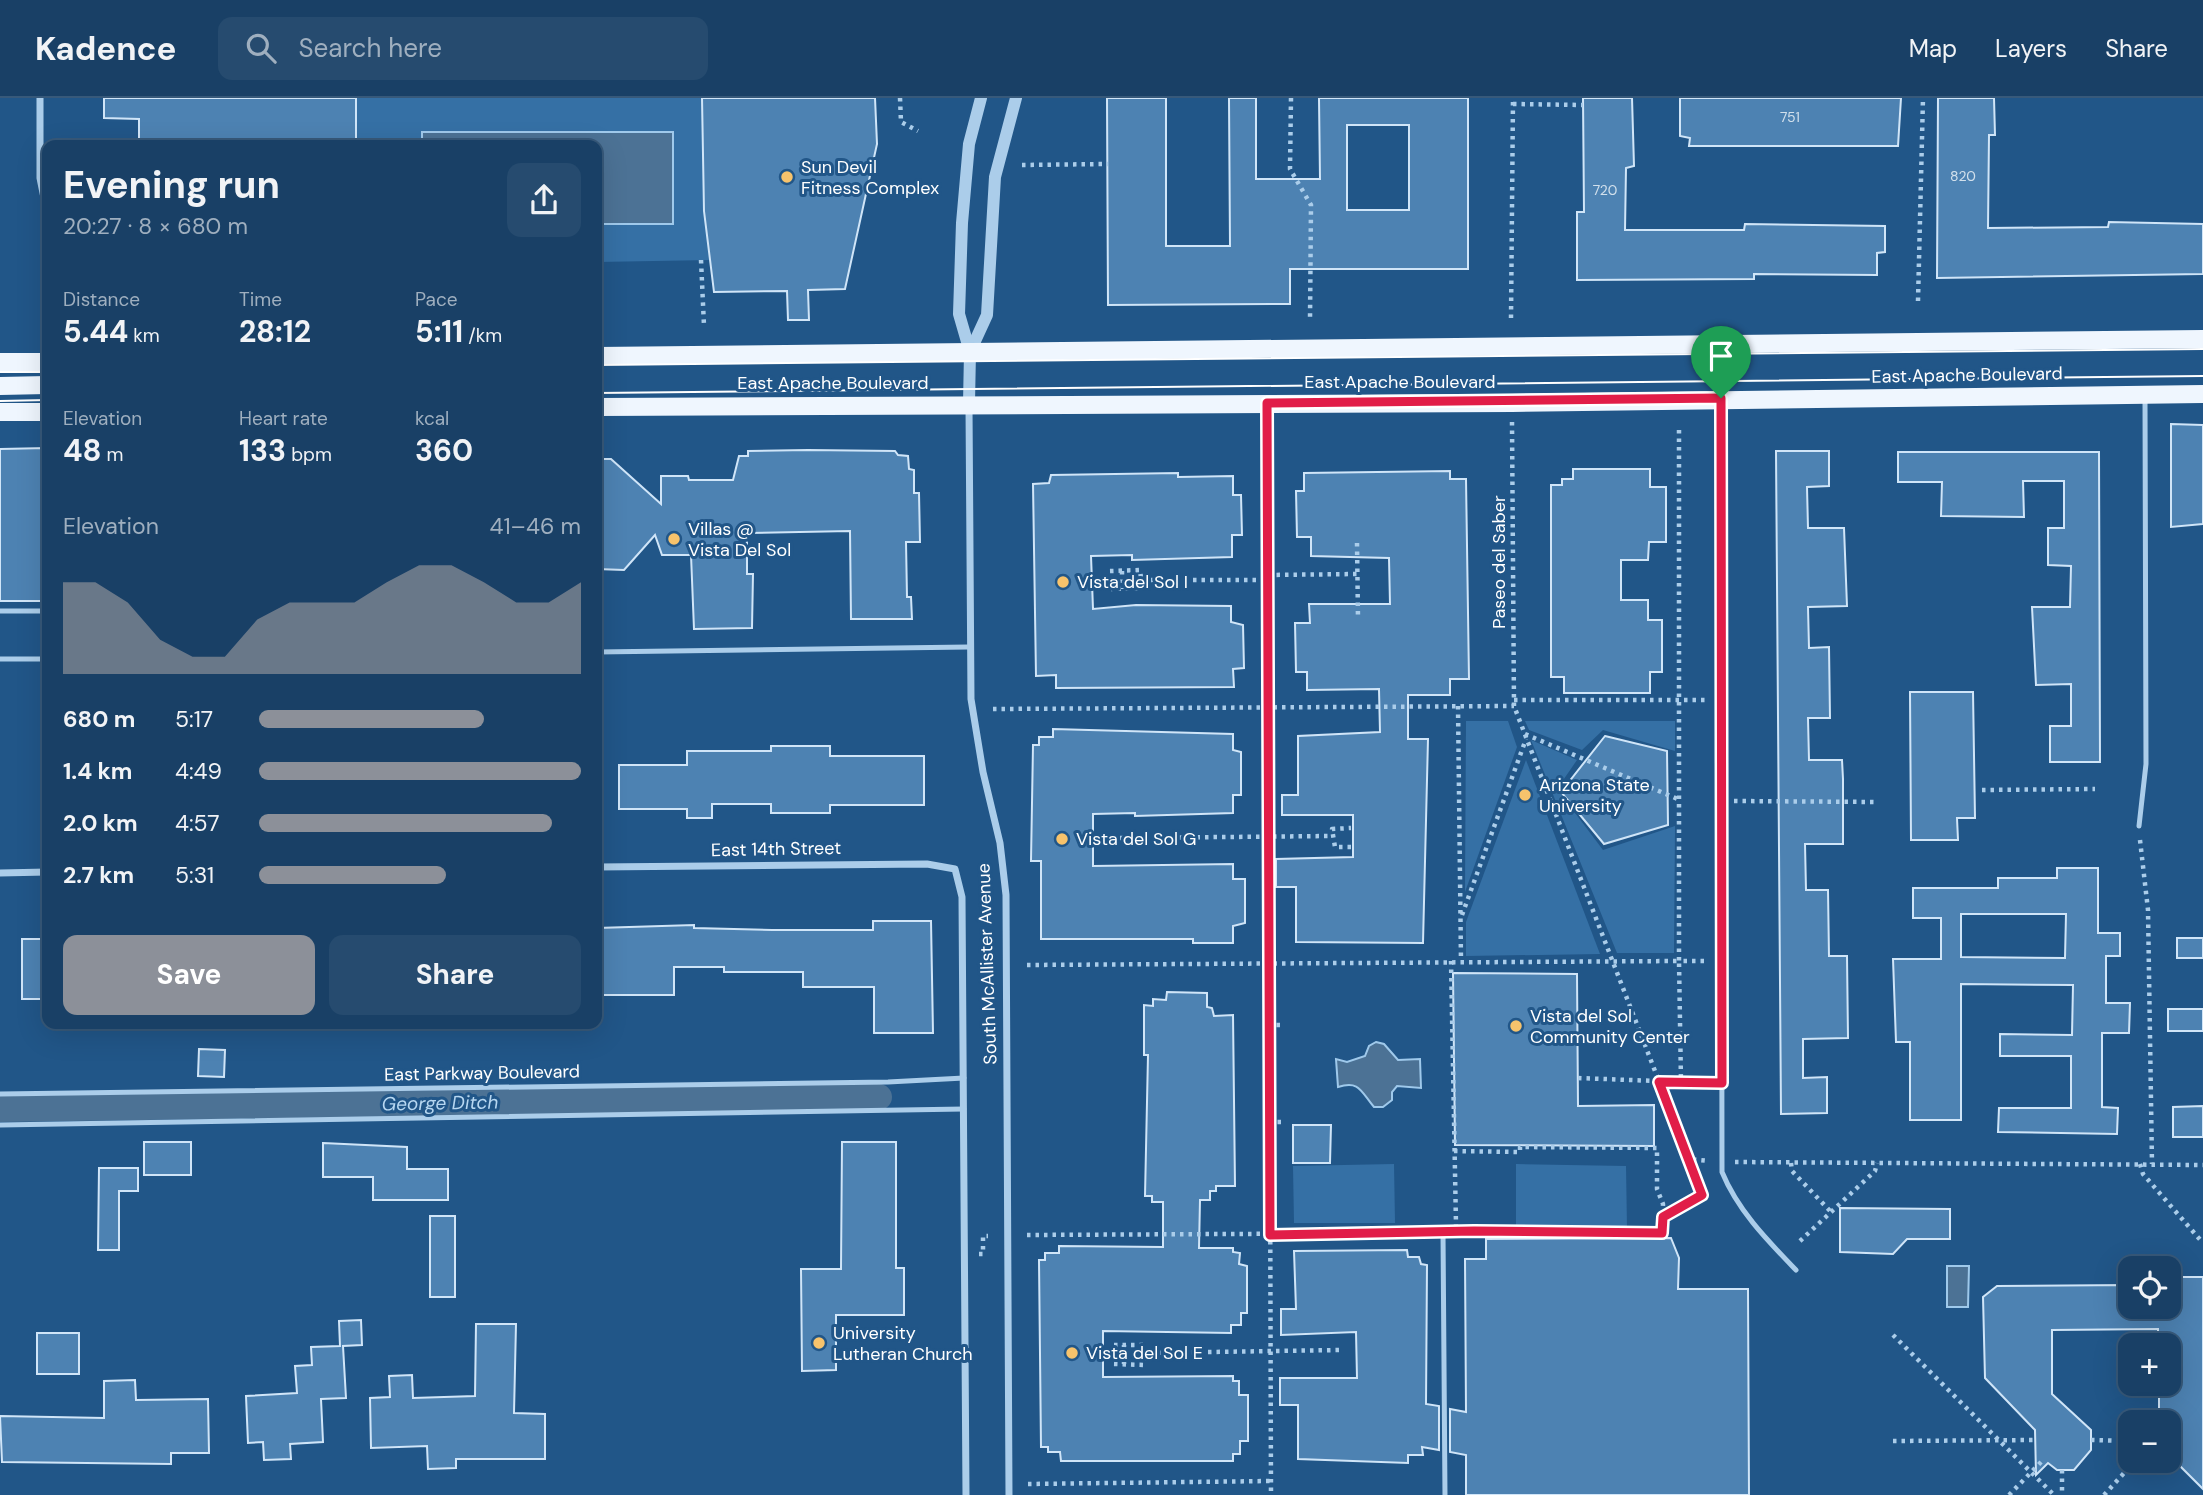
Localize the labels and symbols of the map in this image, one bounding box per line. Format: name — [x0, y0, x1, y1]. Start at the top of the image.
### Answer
house number: 751 — [1780, 108, 1800, 126]
place label: Sun Devil Fitness Complex — [801, 155, 939, 200]
house number: 820 — [1950, 167, 1976, 185]
marker: Sun Devil Fitness Complex — [779, 169, 795, 185]
house number: 720 — [1593, 181, 1617, 199]
pin — [1691, 326, 1751, 398]
street label: East Apache Boulevard — [1871, 361, 2063, 389]
street label: East Apache Boulevard — [1304, 370, 1496, 394]
street label: East Apache Boulevard — [737, 371, 929, 395]
street label: Paseo del Saber — [1487, 495, 1511, 629]
place label: Villas @ Vista Del Sol — [688, 517, 791, 562]
marker: Villas @ Vista Del Sol — [666, 531, 682, 547]
place label: Vista del Sol I — [1077, 570, 1188, 594]
marker: Vista del Sol I — [1055, 574, 1071, 590]
place label: Arizona State University — [1539, 773, 1650, 818]
marker: Arizona State University — [1517, 787, 1533, 803]
place label: Vista del Sol G — [1076, 827, 1197, 851]
marker: Vista del Sol G — [1054, 831, 1070, 847]
street label: East 14th Street — [711, 836, 841, 862]
street label: South McAllister Avenue — [971, 863, 1003, 1065]
place label: Vista del Sol Community Center — [1530, 1004, 1690, 1049]
marker: Vista del Sol Community Center — [1508, 1018, 1524, 1034]
street label: East Parkway Boulevard — [384, 1059, 580, 1087]
water label: George Ditch — [381, 1089, 499, 1117]
place label: University Lutheran Church — [833, 1321, 973, 1366]
marker: University Lutheran Church — [811, 1335, 827, 1351]
place label: Vista del Sol E — [1086, 1341, 1203, 1365]
marker: Vista del Sol E — [1064, 1345, 1080, 1361]

